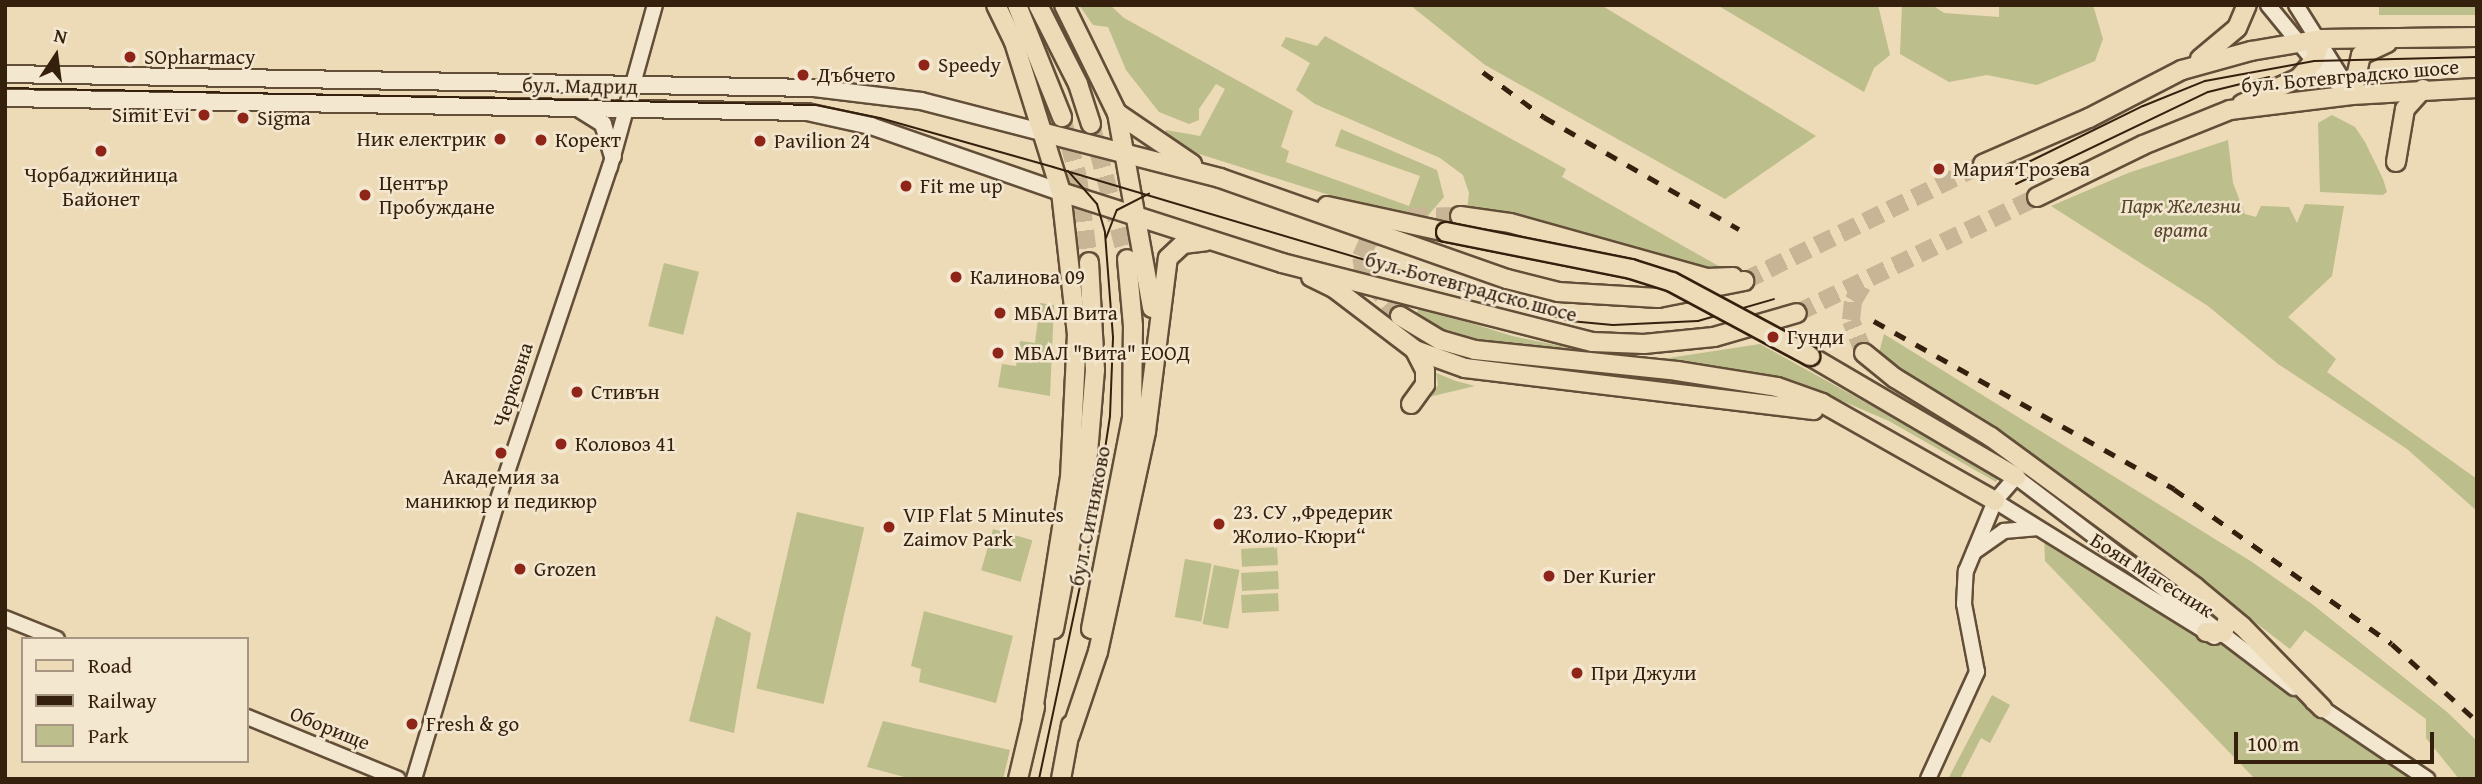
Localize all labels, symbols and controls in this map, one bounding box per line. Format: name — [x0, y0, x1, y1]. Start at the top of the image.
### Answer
text: N — [51, 20, 70, 51]
north arrow — [21, 21, 91, 91]
place label: SOpharmacy — [144, 44, 256, 70]
marker: SOpharmacy — [122, 49, 138, 65]
place label: Speedy — [938, 52, 1001, 78]
street label: бул. Ботевградско шосе — [2240, 54, 2460, 98]
marker: Speedy — [916, 57, 932, 73]
place label: Дъбчето — [817, 62, 895, 88]
marker: Дъбчето — [795, 67, 811, 83]
street label: бул. Мадрид — [522, 72, 638, 100]
place label: Simit Evi — [112, 102, 190, 128]
place label: Sigma — [257, 105, 311, 131]
marker: Simit Evi — [196, 107, 212, 123]
marker: Sigma — [235, 110, 251, 126]
place label: Ник електрик — [357, 126, 486, 152]
place label: Корект — [555, 127, 621, 153]
place label: Pavilion 24 — [774, 128, 870, 154]
marker: Ник електрик — [492, 131, 508, 147]
marker: Корект — [533, 132, 549, 148]
marker: Pavilion 24 — [752, 133, 768, 149]
marker: Чорбаджийница Байонет — [93, 143, 109, 159]
place label: Мария Грозева — [1953, 156, 2090, 182]
marker: Мария Грозева — [1931, 161, 1947, 177]
place label: Чорбаджийница Байонет — [24, 162, 178, 212]
place label: Център Пробуждане — [379, 170, 495, 220]
place label: Fit me up — [920, 173, 1003, 199]
marker: Fit me up — [898, 178, 914, 194]
marker: Център Пробуждане — [357, 187, 373, 203]
park label: Парк Железни врата — [2121, 193, 2241, 243]
street label: бул. Ботевградско шосе — [1362, 247, 1580, 327]
place label: Калинова 09 — [970, 264, 1085, 290]
marker: Калинова 09 — [948, 269, 964, 285]
place label: МБАЛ Вита — [1014, 300, 1118, 326]
marker: МБАЛ Вита — [992, 305, 1008, 321]
place label: Гунди — [1787, 324, 1844, 350]
marker: Гунди — [1765, 329, 1781, 345]
street label: Черковна — [487, 339, 539, 431]
place label: МБАЛ "Вита" ЕООД — [1014, 340, 1190, 366]
marker: МБАЛ "Вита" ЕООД — [988, 343, 1008, 363]
place label: Стивън — [591, 379, 660, 405]
marker: Стивън — [569, 384, 585, 400]
place label: Коловоз 41 — [575, 431, 676, 457]
marker: Коловоз 41 — [553, 436, 569, 452]
street label: бул. Ситняково — [1064, 444, 1116, 588]
marker: Академия за маникюр и педикюр — [493, 445, 509, 461]
place label: Академия за маникюр и педикюр — [405, 464, 597, 514]
place label: 23. СУ „Фредерик Жолио-Кюри“ — [1233, 499, 1392, 549]
place label: VIP Flat 5 Minutes Zaimov Park — [903, 502, 1064, 552]
marker: 23. СУ „Фредерик Жолио-Кюри“ — [1211, 516, 1227, 532]
marker: VIP Flat 5 Minutes Zaimov Park — [881, 519, 897, 535]
street label: Боян Магесник — [2086, 527, 2218, 623]
place label: Grozen — [534, 556, 596, 582]
marker: Grozen — [512, 561, 528, 577]
place label: Der Kurier — [1563, 563, 1656, 589]
marker: Der Kurier — [1541, 568, 1557, 584]
legend — [21, 637, 248, 763]
text: Road — [88, 650, 132, 681]
place label: При Джули — [1591, 660, 1697, 686]
marker: При Джули — [1569, 665, 1585, 681]
text: Railway — [88, 685, 157, 716]
street label: Оборище — [286, 701, 374, 755]
place label: Fresh & go — [426, 711, 519, 737]
marker: Fresh & go — [404, 716, 420, 732]
scale bar — [2237, 718, 2436, 762]
text: Park — [88, 720, 129, 751]
text: 100 m — [2247, 728, 2299, 759]

